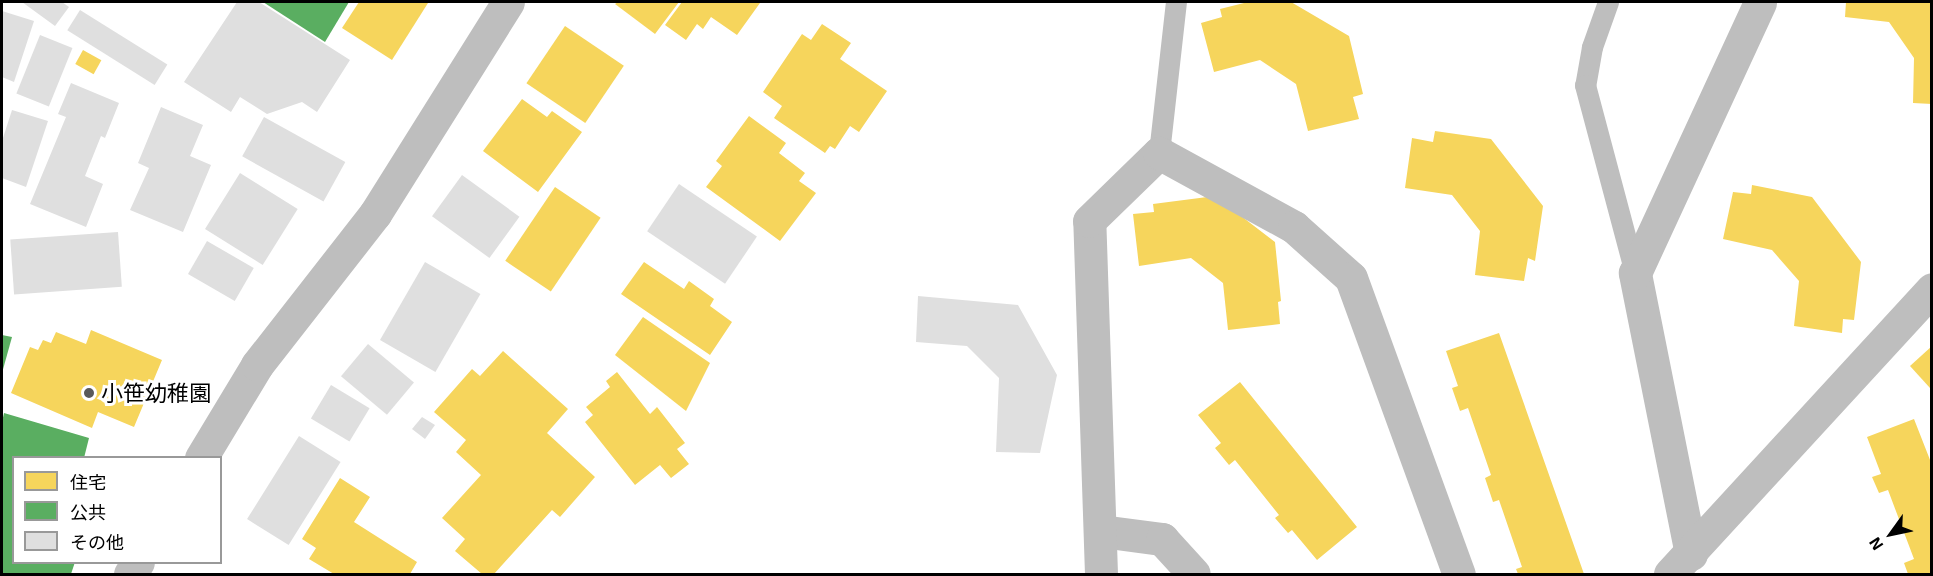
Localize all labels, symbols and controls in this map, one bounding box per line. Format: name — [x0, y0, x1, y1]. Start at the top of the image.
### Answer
place label: 小笹幼稚園 — [101, 380, 211, 406]
marker: 小笹幼稚園 — [82, 386, 96, 400]
legend — [12, 456, 222, 564]
text: 住宅 — [70, 471, 106, 493]
text: 公共 — [70, 501, 106, 523]
north arrow — [1861, 504, 1921, 564]
text: その他 — [70, 531, 124, 553]
text: N — [1864, 534, 1887, 554]

